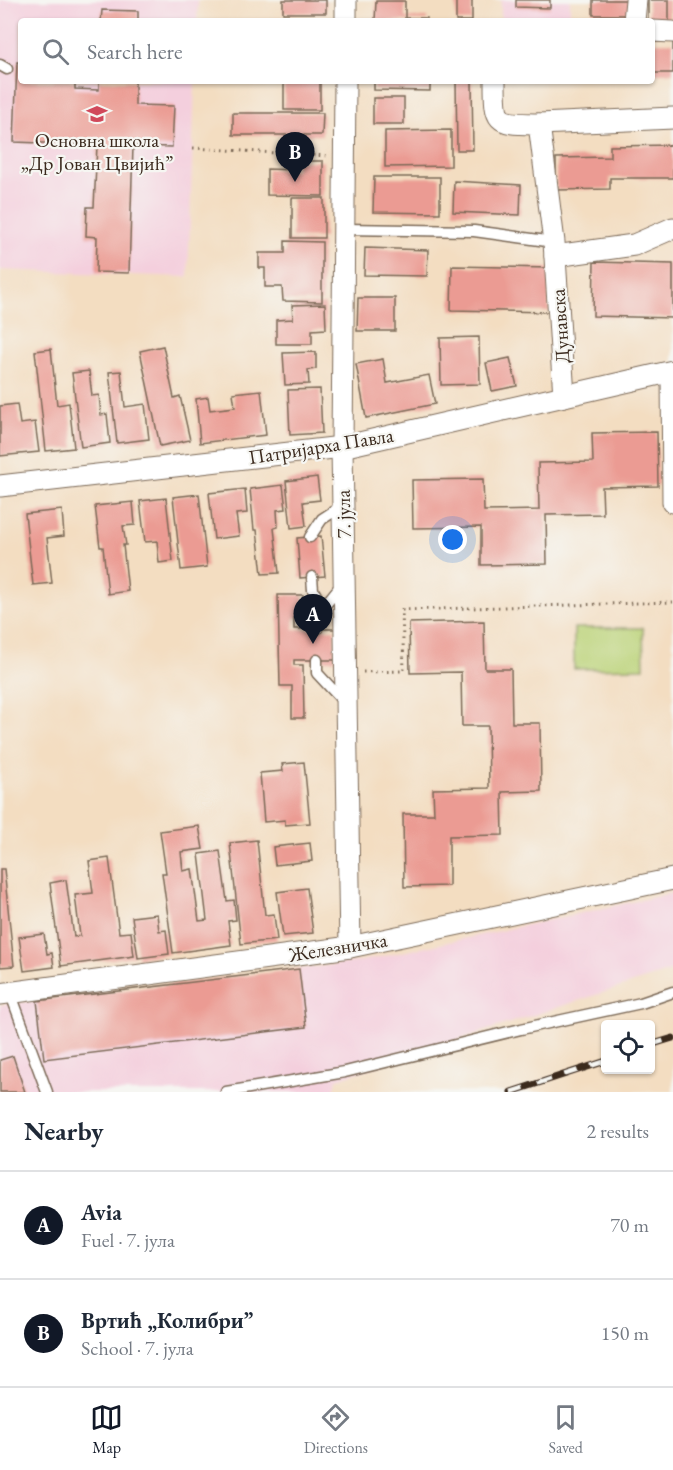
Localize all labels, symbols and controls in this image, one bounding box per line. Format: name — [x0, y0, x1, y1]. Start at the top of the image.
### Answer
search box — [18, 18, 655, 84]
icon: search — [39, 35, 72, 68]
text: Search here — [87, 37, 182, 66]
school or university icon: Основна школа „Др Јован Цвијић” — [85, 102, 109, 126]
place label: Основна школа „Др Јован Цвијић” — [21, 127, 173, 176]
pin: B — [276, 132, 314, 182]
street label: Дунавска — [544, 288, 576, 364]
street label: Патријарха Павла — [247, 422, 395, 470]
street label: 7. јула — [330, 489, 356, 539]
your location — [438, 525, 467, 554]
pin: A — [294, 594, 332, 644]
street label: Железничка — [286, 926, 389, 968]
map controls — [601, 1020, 655, 1074]
button: locate — [601, 1020, 655, 1074]
text: Nearby — [24, 1114, 104, 1148]
text: 2 results — [586, 1118, 649, 1144]
text: Avia — [81, 1198, 122, 1227]
text: A — [36, 1212, 51, 1238]
text: 70 m — [610, 1212, 649, 1238]
text: Fuel · 7. јула — [81, 1227, 175, 1253]
text: Вртић „Колибри” — [81, 1306, 253, 1335]
text: B — [37, 1320, 50, 1346]
text: 150 m — [601, 1320, 649, 1346]
text: School · 7. јула — [81, 1335, 194, 1361]
tab: Map — [90, 1401, 123, 1458]
tab: Directions — [304, 1401, 368, 1458]
tab: Saved — [548, 1401, 583, 1458]

